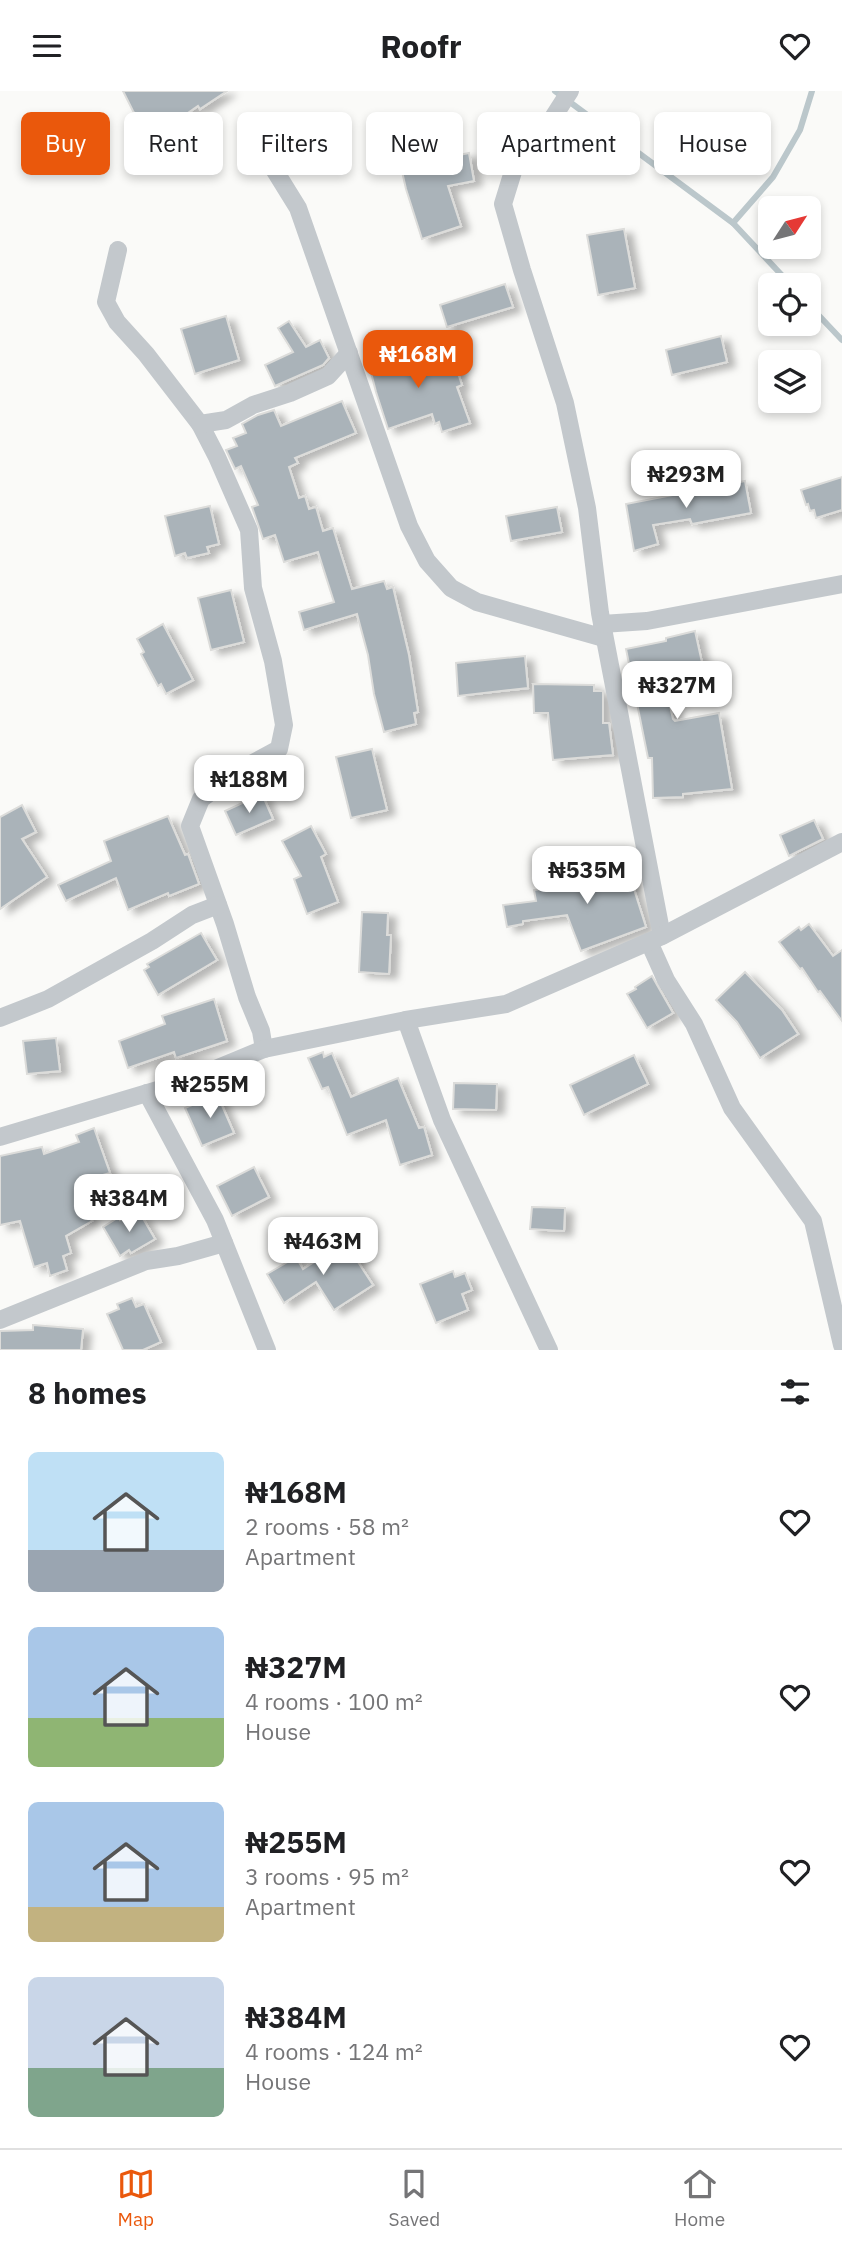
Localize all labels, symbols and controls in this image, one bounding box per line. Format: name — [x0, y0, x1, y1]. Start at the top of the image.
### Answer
text: Roofr — [380, 25, 462, 67]
icon: menu — [28, 27, 66, 65]
icon: heart — [776, 27, 814, 65]
chip: Buy — [21, 112, 110, 175]
chip: Rent — [124, 112, 223, 175]
chip: Filters — [237, 112, 352, 175]
chip: New — [366, 112, 463, 175]
chip: Apartment — [477, 112, 640, 175]
chip: House — [654, 112, 771, 175]
north arrow — [758, 196, 821, 259]
map controls — [758, 196, 821, 413]
button: locate — [758, 273, 821, 336]
pin: ₦168M — [369, 331, 467, 390]
text: ₦168M — [379, 338, 457, 368]
button: layers — [758, 350, 821, 413]
pin: ₦293M — [637, 451, 735, 510]
text: ₦293M — [647, 458, 725, 488]
pin: ₦327M — [628, 661, 726, 721]
text: ₦327M — [638, 669, 716, 699]
pin: ₦188M — [200, 755, 298, 815]
text: ₦188M — [210, 763, 288, 793]
pin: ₦535M — [538, 847, 636, 906]
text: ₦535M — [548, 854, 626, 884]
pin: ₦255M — [161, 1061, 259, 1120]
text: ₦255M — [171, 1068, 249, 1098]
pin: ₦384M — [80, 1175, 178, 1234]
text: ₦384M — [90, 1182, 168, 1212]
pin: ₦463M — [274, 1217, 372, 1277]
text: ₦463M — [284, 1225, 362, 1255]
text: 8 homes — [28, 1373, 147, 1412]
icon: filters — [776, 1373, 814, 1411]
text: ₦168M — [245, 1472, 347, 1511]
icon: home — [84, 1480, 168, 1564]
icon: heart — [776, 1503, 814, 1541]
text: 2 rooms · 58 m² — [245, 1511, 409, 1541]
text: Apartment — [245, 1541, 356, 1571]
text: ₦327M — [245, 1647, 347, 1686]
icon: home — [84, 1655, 168, 1739]
icon: heart — [776, 1678, 814, 1716]
text: 4 rooms · 100 m² — [245, 1686, 423, 1716]
text: House — [245, 1716, 311, 1746]
text: ₦255M — [245, 1822, 347, 1861]
icon: home — [84, 1830, 168, 1914]
icon: heart — [776, 1853, 814, 1891]
text: 3 rooms · 95 m² — [245, 1861, 409, 1891]
text: Apartment — [245, 1891, 356, 1921]
text: ₦384M — [245, 1997, 347, 2036]
icon: home — [84, 2005, 168, 2089]
icon: heart — [776, 2028, 814, 2066]
text: 4 rooms · 124 m² — [245, 2036, 423, 2066]
text: House — [245, 2066, 311, 2096]
tab: Map — [117, 2165, 155, 2231]
tab: Saved — [389, 2165, 440, 2231]
tab: Home — [674, 2165, 725, 2231]

